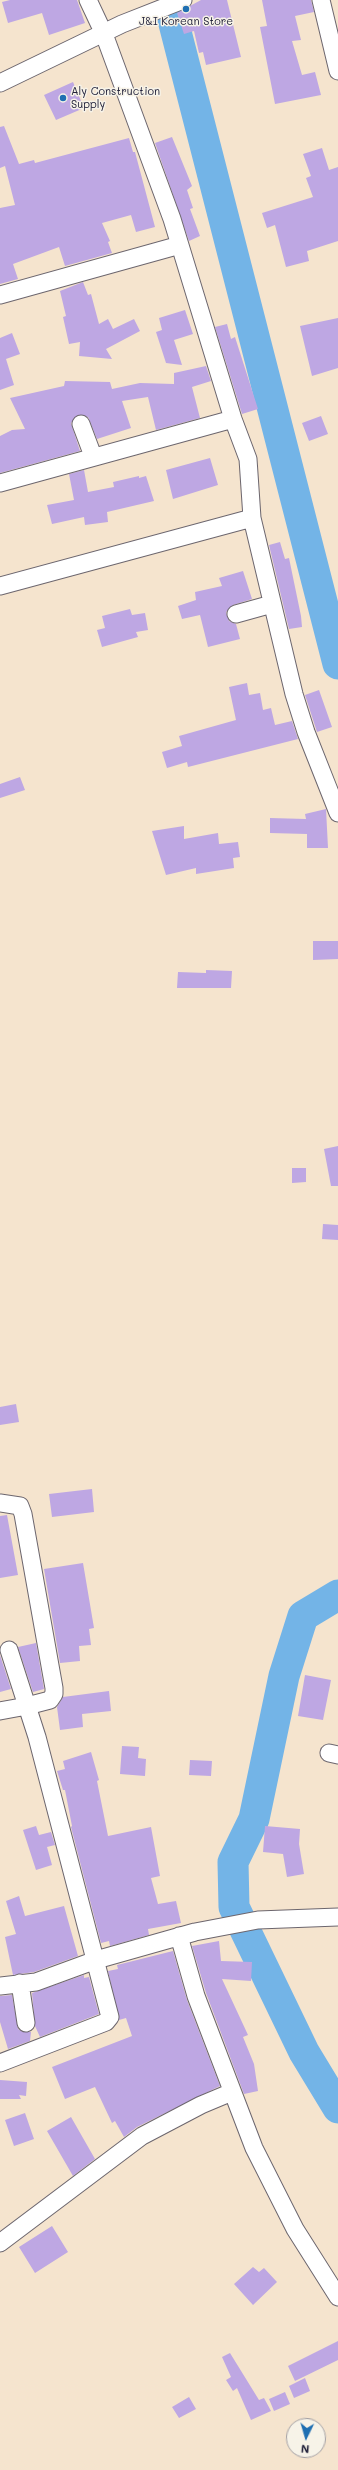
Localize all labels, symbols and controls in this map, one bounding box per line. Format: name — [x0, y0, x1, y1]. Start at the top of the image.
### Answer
marker: J&I Korean Store — [181, 4, 191, 14]
place label: J&I Korean Store — [139, 15, 233, 29]
place label: Aly Construction Supply — [71, 85, 160, 111]
marker: Aly Construction Supply — [58, 93, 68, 103]
north arrow — [286, 2418, 326, 2458]
text: N — [300, 2442, 310, 2457]

